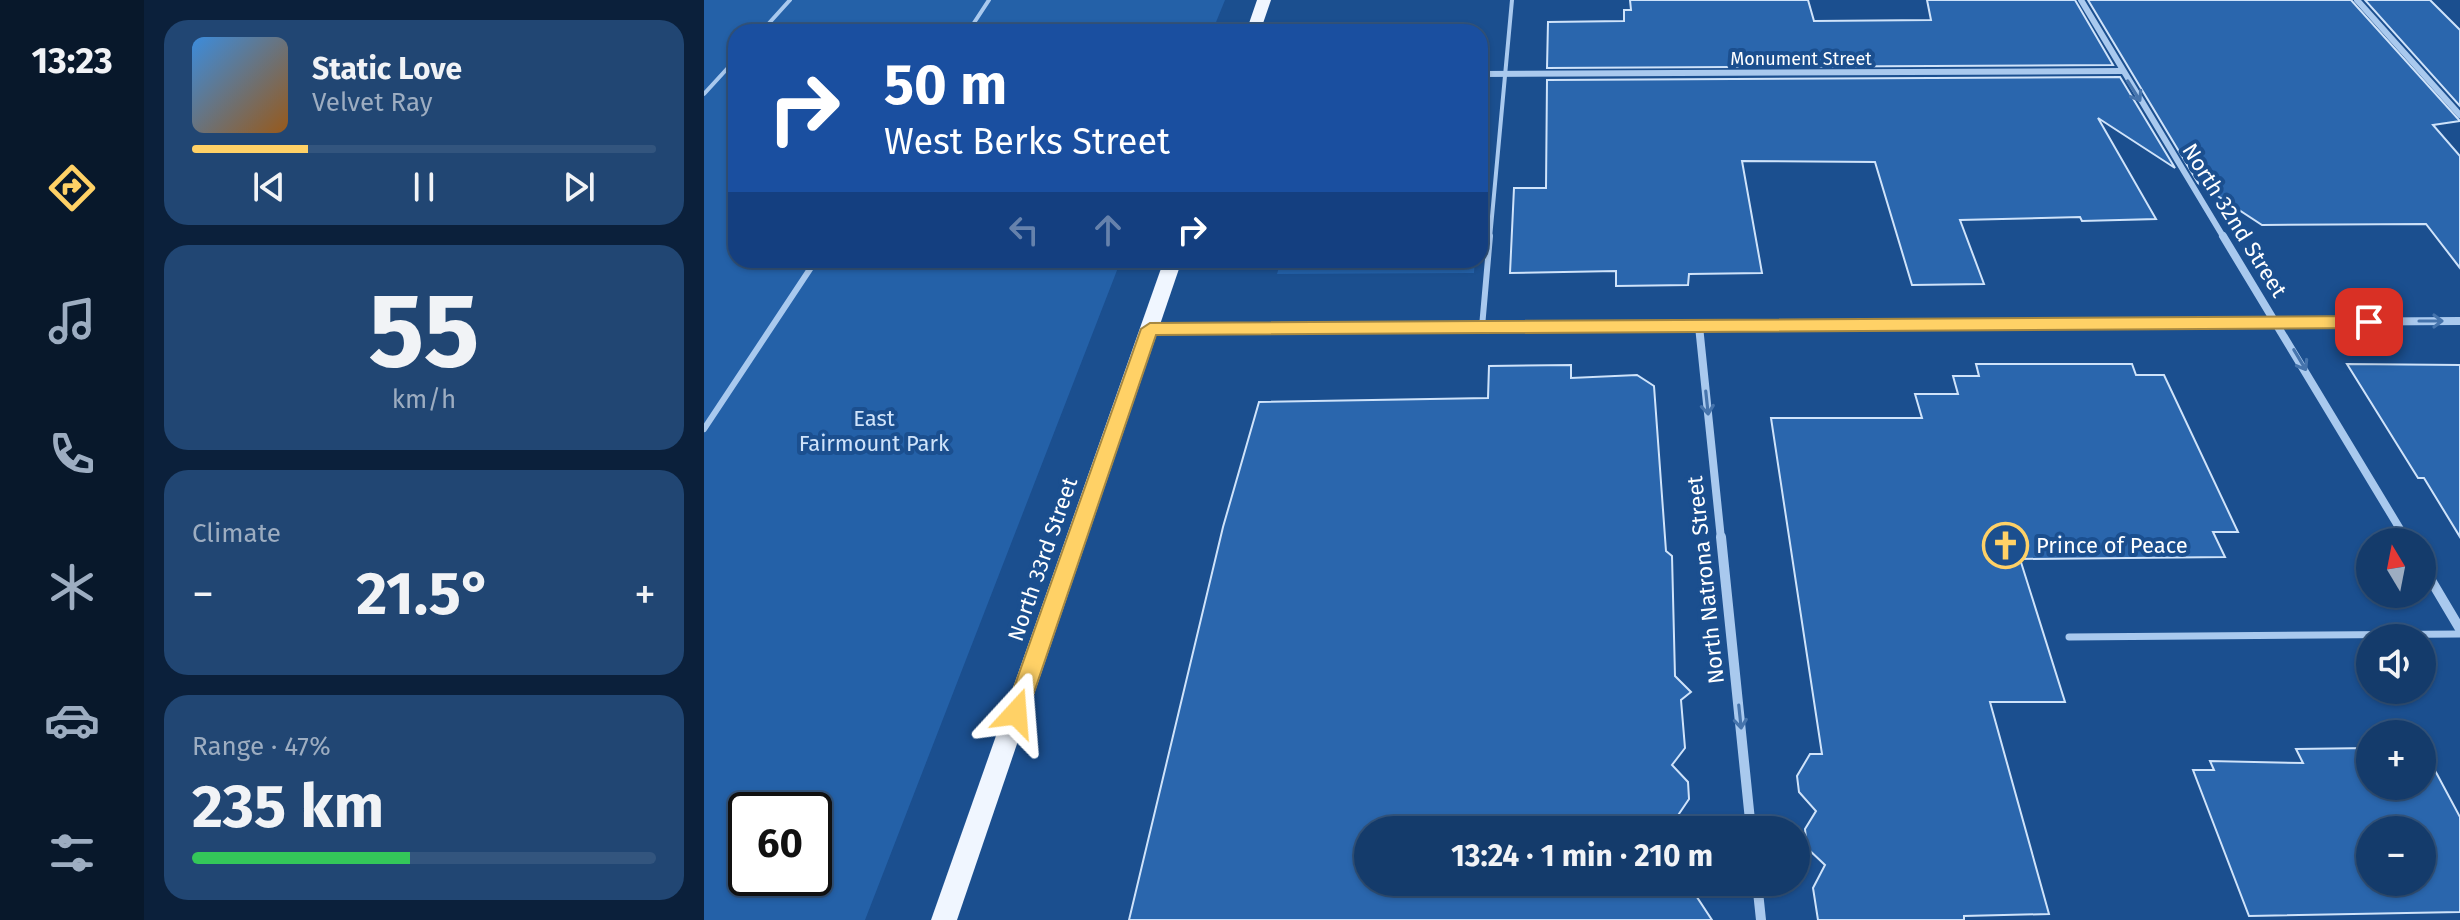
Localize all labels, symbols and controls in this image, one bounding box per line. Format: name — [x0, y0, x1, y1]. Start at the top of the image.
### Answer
text: 13:23 — [31, 39, 113, 83]
street label: Monument Street — [1730, 48, 1872, 70]
text: Static Love — [312, 51, 462, 87]
text: 50 m — [884, 52, 1007, 119]
icon: right — [752, 56, 856, 160]
one-way arrow — [2126, 80, 2143, 102]
text: Velvet Ray — [312, 87, 432, 118]
text: West Berks Street — [884, 120, 1170, 164]
street label: North 32nd Street — [2176, 138, 2293, 302]
icon: directions — [44, 160, 100, 216]
icon: previous — [247, 165, 291, 209]
icon: pause — [402, 165, 446, 209]
icon: next — [557, 165, 601, 209]
icon: left — [1002, 208, 1046, 252]
icon: ahead — [1086, 208, 1130, 252]
icon: right — [1170, 208, 1214, 252]
text: 55 — [369, 269, 479, 394]
pin — [2335, 288, 2403, 356]
icon: music — [44, 293, 100, 349]
icon: arrive — [2347, 300, 2391, 344]
one-way arrow — [2417, 313, 2444, 329]
one-way arrow — [2293, 348, 2308, 372]
text: km/h — [392, 384, 456, 415]
one-way arrow — [1699, 389, 1714, 416]
park label: East Fairmount Park — [799, 405, 950, 457]
icon: phone — [44, 426, 100, 482]
street label: North 33rd Street — [1002, 474, 1083, 645]
street label: North Natrona Street — [1681, 475, 1730, 685]
text: Climate — [192, 518, 281, 549]
church icon: Prince of Peace — [1981, 521, 2029, 569]
north arrow — [2356, 528, 2436, 608]
map controls — [2356, 528, 2436, 896]
place label: Prince of Peace — [2036, 532, 2188, 559]
text: 21.5° — [356, 558, 492, 630]
icon: climate — [44, 559, 100, 615]
text: − — [192, 568, 214, 621]
text: + — [634, 568, 656, 621]
button: sound — [2356, 624, 2436, 704]
position arrow — [974, 671, 1058, 755]
icon: car — [44, 692, 100, 748]
one-way arrow — [1732, 704, 1747, 730]
button: + — [2356, 720, 2436, 800]
text: Range · 47% — [192, 731, 331, 762]
text: 235 km — [192, 771, 384, 843]
speed limit sign: 60 — [728, 792, 832, 896]
button: − — [2356, 816, 2436, 896]
icon: filters — [44, 825, 100, 881]
text: 13:24 · 1 min · 210 m — [1451, 838, 1713, 874]

